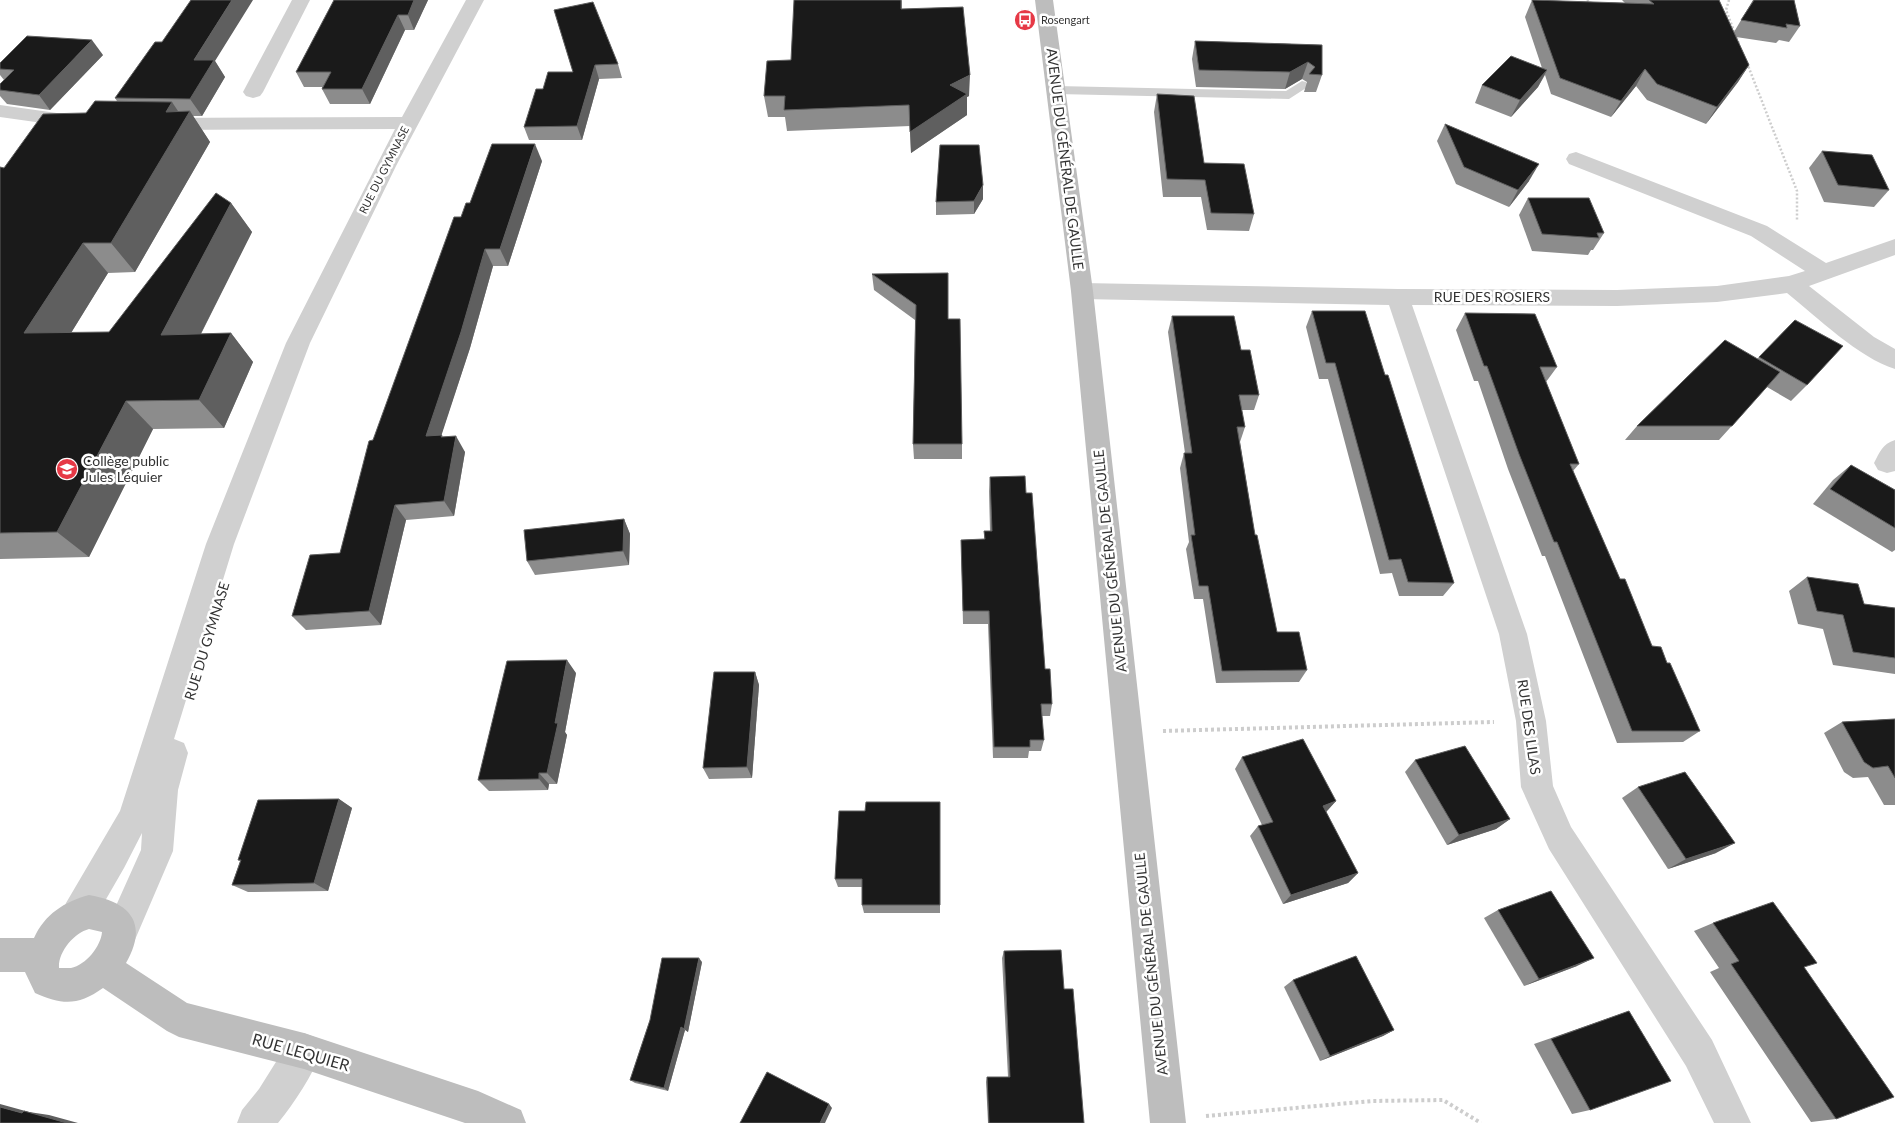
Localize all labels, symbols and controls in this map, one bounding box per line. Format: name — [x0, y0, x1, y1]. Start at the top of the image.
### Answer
bus stop icon: Rosengart — [1013, 8, 1037, 32]
place label: Rosengart — [1041, 13, 1090, 26]
street label: AVENUE DU GÉNÉRAL DE GAULLE — [1043, 47, 1088, 271]
street label: RUE DU GYMNASE — [356, 124, 411, 216]
street label: RUE DES ROSIERS — [1434, 288, 1550, 305]
street label: AVENUE DU GÉNÉRAL DE GAULLE — [1089, 449, 1130, 673]
place label: Collège public Jules Léquier — [83, 452, 169, 485]
school or university icon: Collège public Jules Léquier — [55, 457, 79, 481]
street label: RUE DU GYMNASE — [180, 580, 233, 702]
street label: RUE DES LILAS — [1514, 678, 1545, 776]
street label: AVENUE DU GÉNÉRAL DE GAULLE — [1130, 852, 1171, 1076]
street label: RUE LEQUIER — [250, 1029, 352, 1075]

